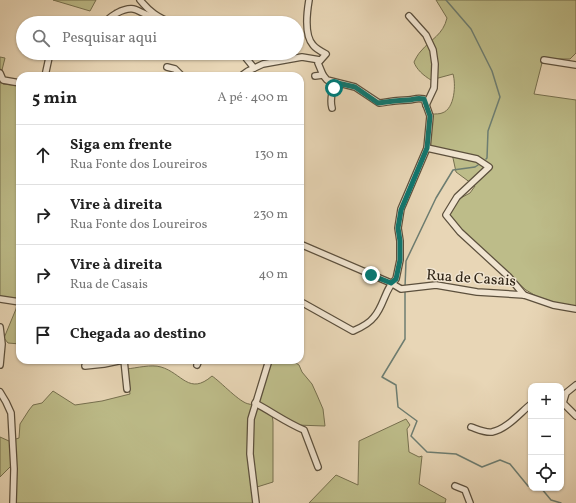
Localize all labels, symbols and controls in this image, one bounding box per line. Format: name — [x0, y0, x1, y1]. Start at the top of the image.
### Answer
search box — [16, 16, 304, 60]
icon: search — [30, 27, 52, 49]
text: Pesquisar aqui — [62, 28, 157, 49]
route start — [325, 79, 343, 97]
text: 5 min — [32, 87, 77, 110]
text: A pé · 400 m — [217, 89, 288, 107]
text: Siga em frente — [70, 135, 172, 156]
icon: ahead — [32, 144, 54, 166]
text: 130 m — [255, 146, 288, 164]
text: Rua Fonte dos Loureiros — [70, 156, 207, 174]
text: Vire à direita — [70, 195, 162, 216]
icon: right — [32, 204, 54, 226]
text: 230 m — [253, 206, 288, 224]
text: Rua Fonte dos Loureiros — [70, 216, 207, 234]
text: Vire à direita — [70, 255, 162, 276]
icon: right — [32, 264, 54, 286]
street label: Rua de Casais — [425, 265, 517, 293]
text: 40 m — [259, 266, 288, 284]
route end — [362, 266, 380, 284]
text: Rua de Casais — [70, 276, 148, 294]
icon: arrive — [32, 324, 54, 346]
text: Chegada ao destino — [70, 324, 206, 345]
map controls — [528, 383, 564, 491]
button: + — [528, 383, 564, 419]
button: − — [528, 419, 564, 455]
button: locate — [528, 455, 564, 491]

